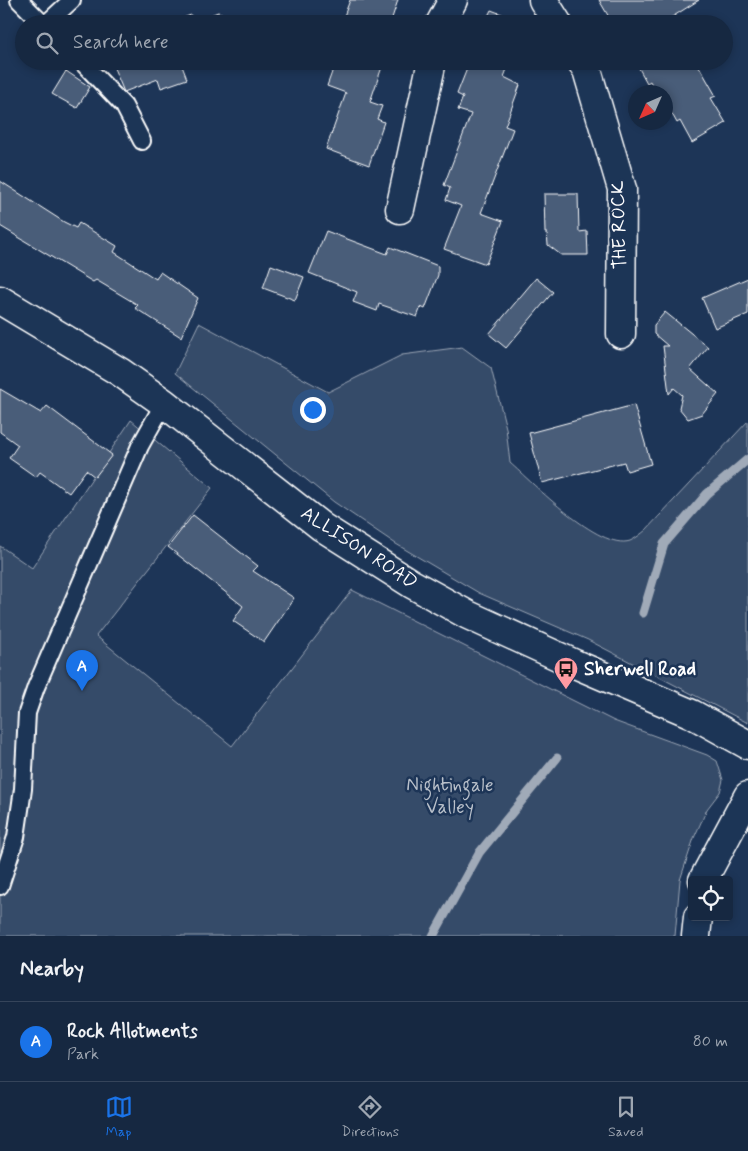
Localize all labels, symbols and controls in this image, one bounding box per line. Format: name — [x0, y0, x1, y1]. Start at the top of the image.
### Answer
search box — [15, 15, 733, 70]
icon: search — [33, 29, 61, 57]
text: Search here — [73, 30, 169, 55]
north arrow — [628, 85, 673, 130]
street label: THE ROCK — [605, 180, 633, 270]
your location — [300, 397, 326, 423]
street label: ALLISON ROAD — [296, 501, 422, 595]
pin: A — [66, 650, 98, 691]
bus stop icon: Sherwell Road — [553, 656, 579, 690]
place label: Sherwell Road — [584, 657, 696, 682]
park label: Nightingale Valley — [406, 773, 494, 821]
map controls — [688, 876, 733, 921]
button: locate — [688, 876, 733, 921]
text: Nearby — [20, 955, 84, 983]
text: Rock Allotments — [67, 1019, 198, 1044]
text: A — [31, 1031, 41, 1052]
text: 80 m — [693, 1031, 728, 1052]
text: Park — [67, 1044, 99, 1065]
tab: Map — [105, 1093, 133, 1141]
tab: Directions — [342, 1093, 399, 1141]
tab: Saved — [608, 1093, 643, 1141]

